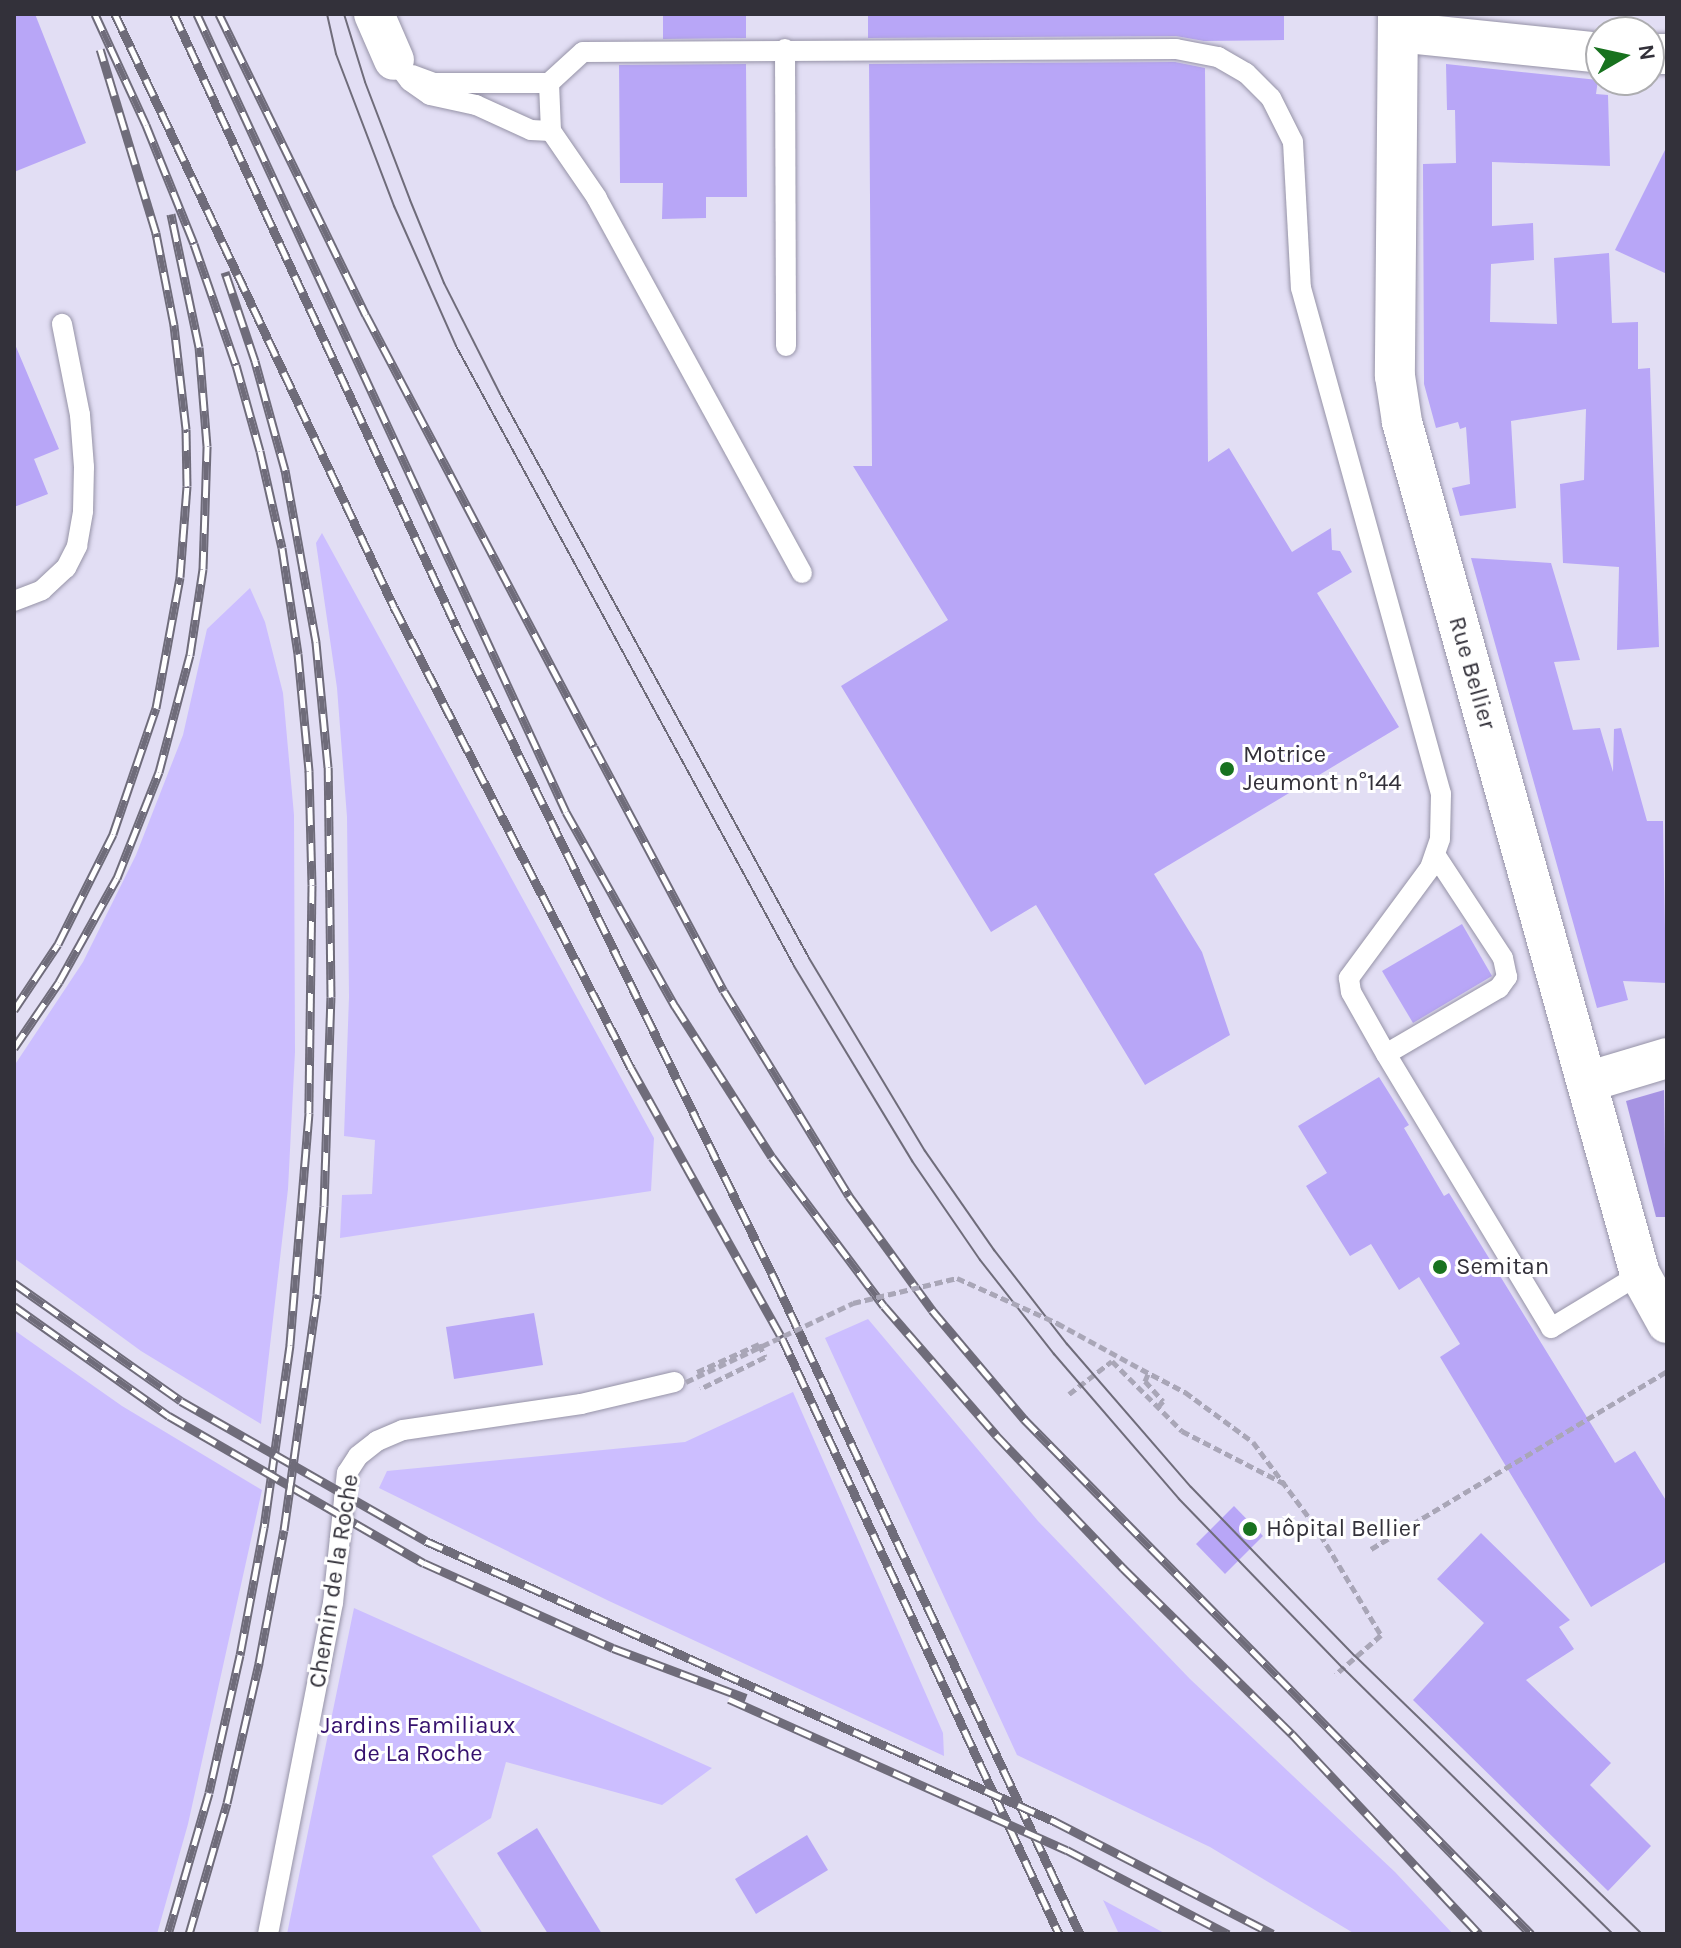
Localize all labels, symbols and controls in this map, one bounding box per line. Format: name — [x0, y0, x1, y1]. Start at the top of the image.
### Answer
north arrow — [1585, 16, 1665, 96]
text: N — [1633, 43, 1661, 62]
street label: Rue Bellier — [1442, 613, 1502, 733]
place label: Motrice Jeumont n°144 — [1243, 741, 1402, 797]
marker: Motrice Jeumont n°144 — [1218, 760, 1236, 778]
place label: Semitan — [1456, 1253, 1549, 1281]
marker: Semitan — [1431, 1258, 1449, 1276]
street label: Chemin de la Roche — [303, 1472, 365, 1690]
place label: Hôpital Bellier — [1266, 1515, 1420, 1543]
marker: Hôpital Bellier — [1241, 1520, 1259, 1538]
park label: Jardins Familiaux de La Roche — [321, 1712, 515, 1768]

